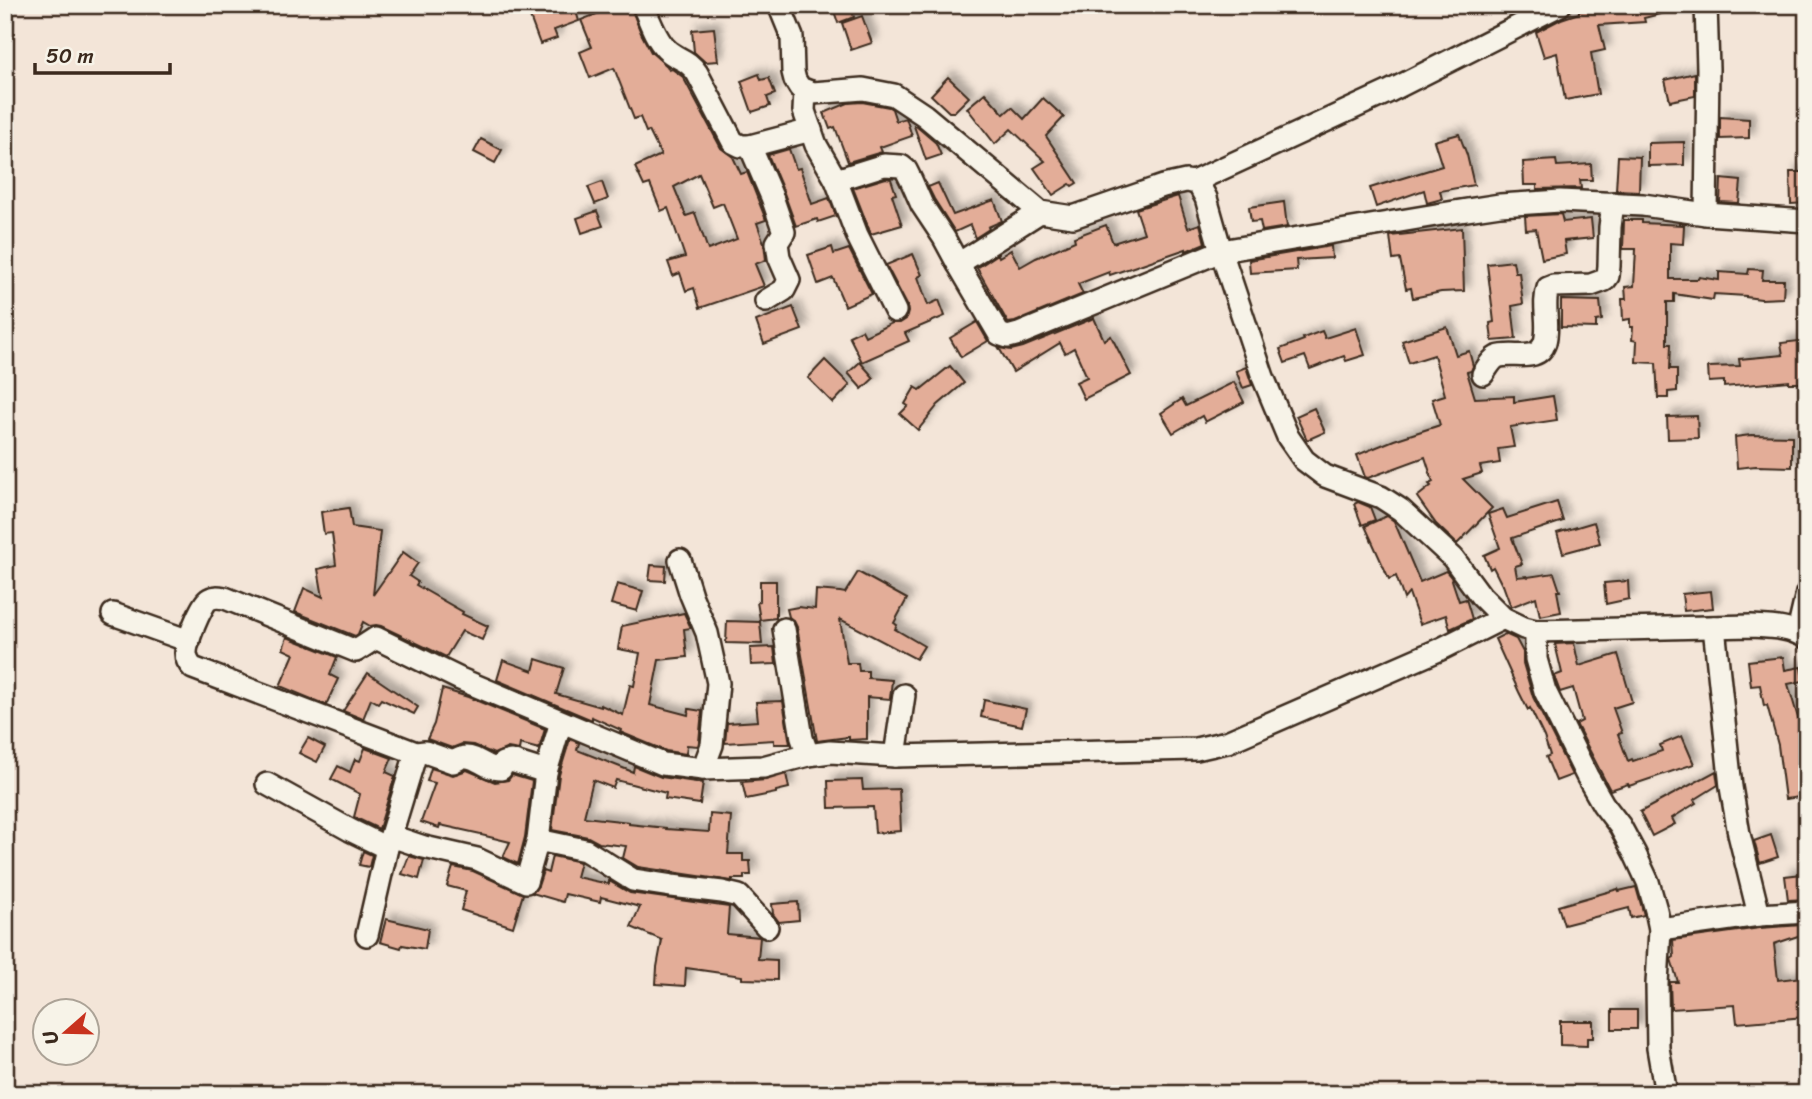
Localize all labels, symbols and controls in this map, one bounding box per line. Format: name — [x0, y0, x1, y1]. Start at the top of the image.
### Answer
scale bar — [35, 32, 170, 76]
text: 50 m — [46, 37, 94, 75]
north arrow — [32, 998, 102, 1068]
text: U — [32, 1025, 68, 1049]

